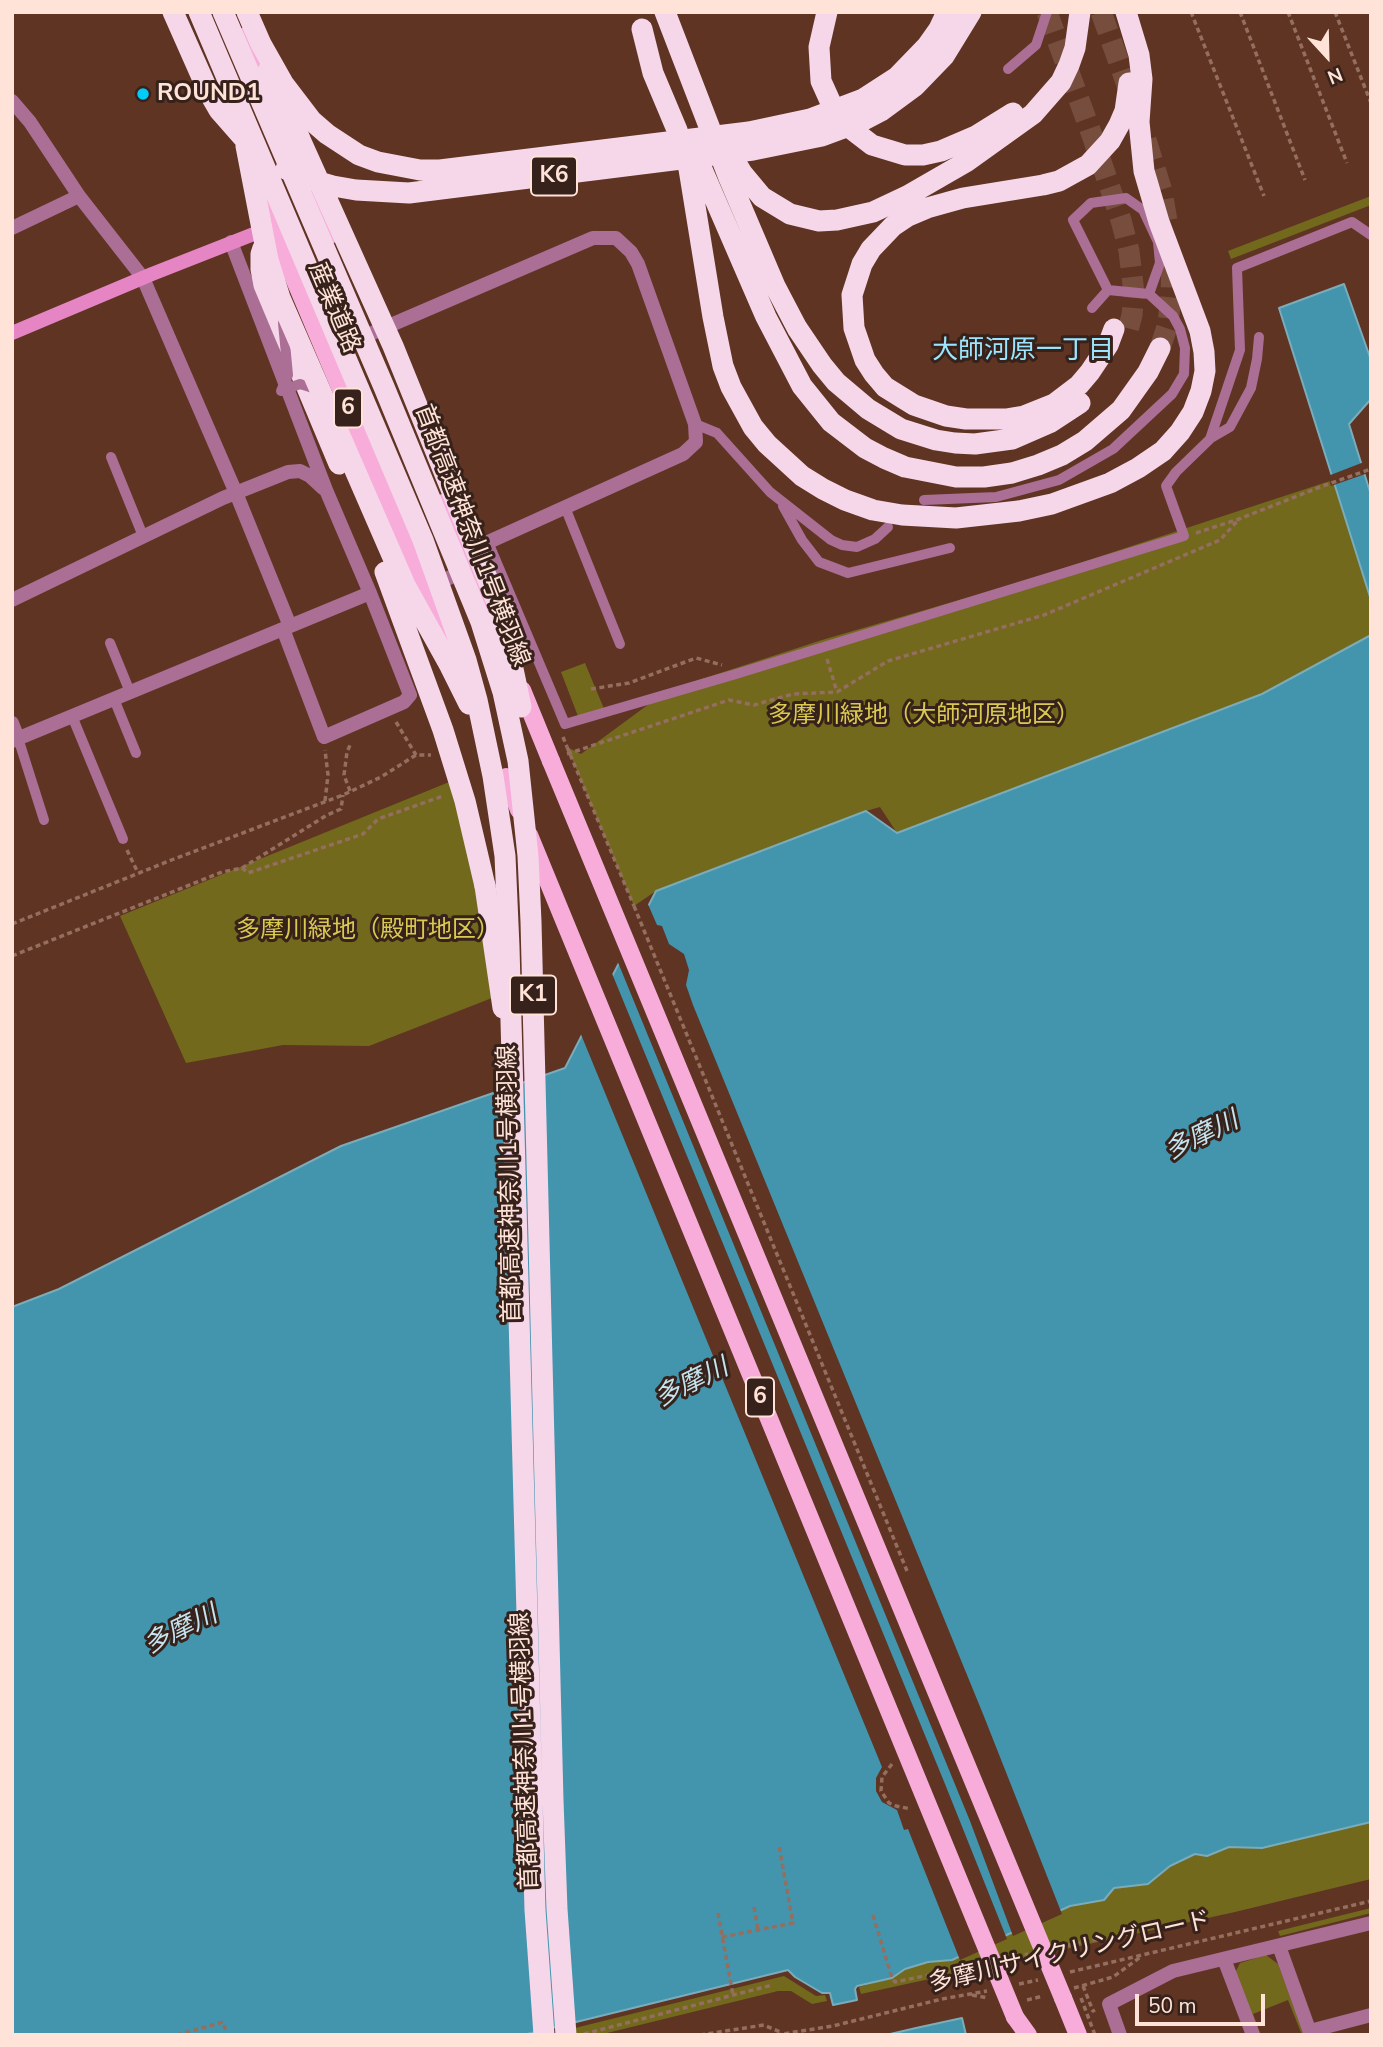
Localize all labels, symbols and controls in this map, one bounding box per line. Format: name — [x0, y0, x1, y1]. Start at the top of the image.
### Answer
north arrow — [1292, 21, 1362, 91]
text: N — [1323, 61, 1346, 90]
place label: ROUND1 — [157, 80, 261, 108]
marker: ROUND1 — [135, 86, 151, 102]
road number: K6 — [531, 156, 577, 196]
street label: 産業道路 — [301, 258, 365, 358]
district label: 大師河原一丁目 — [932, 336, 1114, 368]
road number: 6 — [334, 388, 362, 428]
street label: 首都高速神奈川1号横羽線 — [408, 401, 534, 671]
park label: 多摩川緑地（大師河原地区） — [768, 702, 1080, 730]
park label: 多摩川緑地（殿町地区） — [236, 917, 500, 945]
road number: K1 — [510, 976, 556, 1014]
street label: 首都高速神奈川1号横羽線 — [494, 1045, 528, 1323]
water label: 多摩川 — [1160, 1106, 1244, 1168]
water label: 多摩川 — [650, 1353, 734, 1415]
road number: 6 — [746, 1378, 774, 1416]
water label: 多摩川 — [139, 1600, 223, 1662]
street label: 首都高速神奈川1号横羽線 — [507, 1611, 545, 1891]
street label: 多摩川サイクリングロード — [926, 1907, 1214, 1999]
scale bar — [1138, 1980, 1268, 2024]
text: 50 m — [1148, 1992, 1197, 2020]

